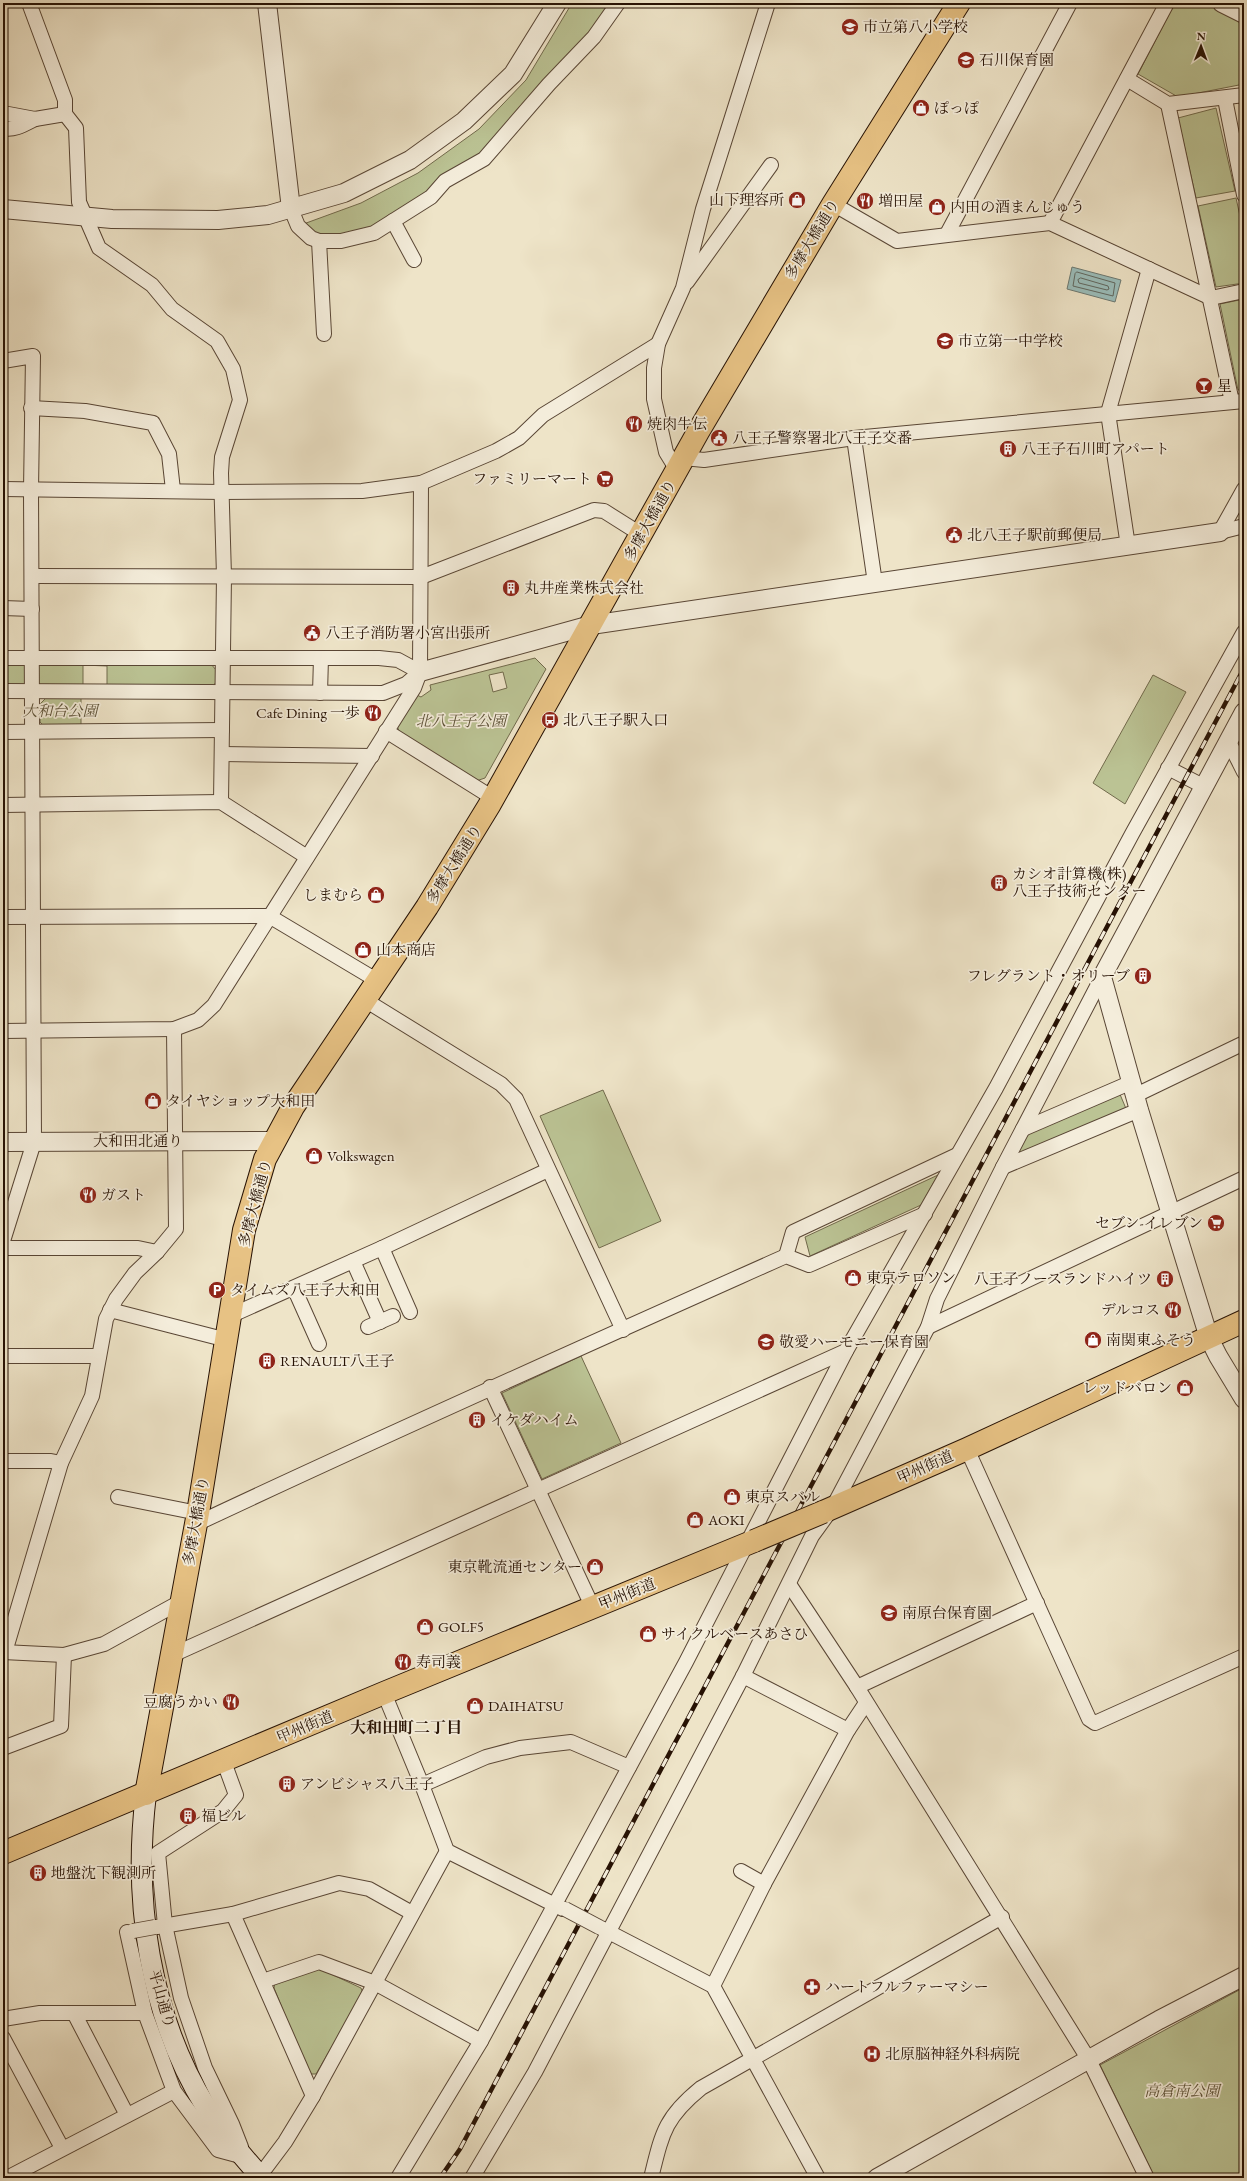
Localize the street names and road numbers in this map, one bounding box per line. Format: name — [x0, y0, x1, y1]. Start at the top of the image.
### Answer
street label: 多摩大橋通り — [780, 195, 843, 282]
street label: 多摩大橋通り — [619, 476, 680, 564]
street label: 多摩大橋通り — [422, 821, 485, 907]
street label: 大和田北通り — [93, 1131, 183, 1150]
street label: 多摩大橋通り — [234, 1157, 275, 1249]
street label: 甲州街道 — [894, 1446, 956, 1487]
street label: 多摩大橋通り — [178, 1475, 213, 1567]
street label: 甲州街道 — [595, 1573, 658, 1614]
street label: 甲州街道 — [273, 1706, 336, 1747]
street label: 平山通り — [145, 1967, 180, 2030]

